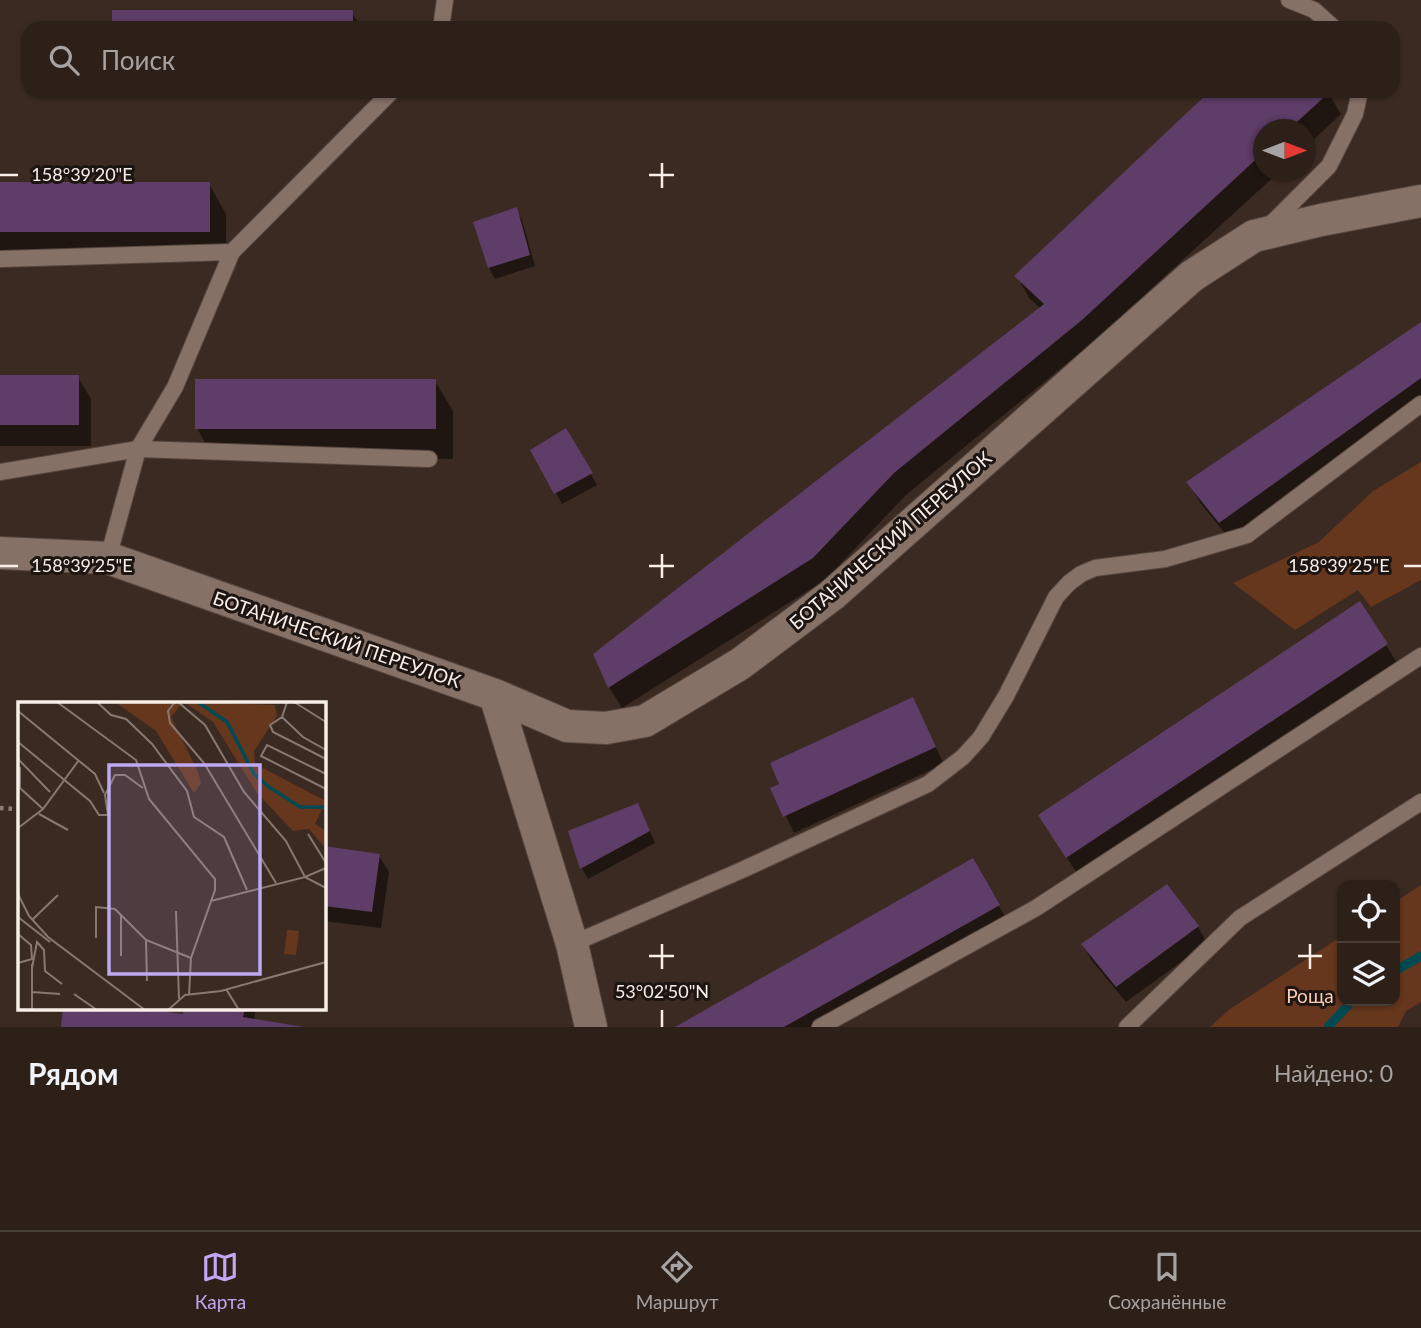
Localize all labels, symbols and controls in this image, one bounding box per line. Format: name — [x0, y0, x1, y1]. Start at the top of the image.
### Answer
search box — [21, 21, 1400, 98]
icon: search — [45, 41, 83, 79]
text: Поиск — [101, 44, 175, 76]
north arrow — [1253, 119, 1316, 182]
text: 158°39'20"E — [31, 163, 133, 185]
street label: БОТАНИЧЕСКИЙ ПЕРЕУЛОК — [784, 446, 996, 634]
text: 158°39'25"E — [31, 554, 133, 576]
text: 158°39'25"E — [1288, 554, 1390, 576]
street label: БОТАНИЧЕСКИЙ ПЕРЕУЛОК — [210, 586, 464, 692]
inset map — [18, 702, 326, 1010]
map controls — [1337, 880, 1400, 1006]
button: locate — [1337, 880, 1400, 943]
button: layers — [1337, 943, 1400, 1006]
text: 53°02'50"N — [615, 980, 709, 1002]
park label: Роща — [1286, 984, 1334, 1007]
text: Рядом — [28, 1055, 118, 1091]
text: Найдено: 0 — [1274, 1059, 1393, 1087]
tab: Карта — [195, 1248, 246, 1313]
tab: Маршрут — [636, 1248, 718, 1313]
tab: Сохранённые — [1108, 1248, 1226, 1313]

